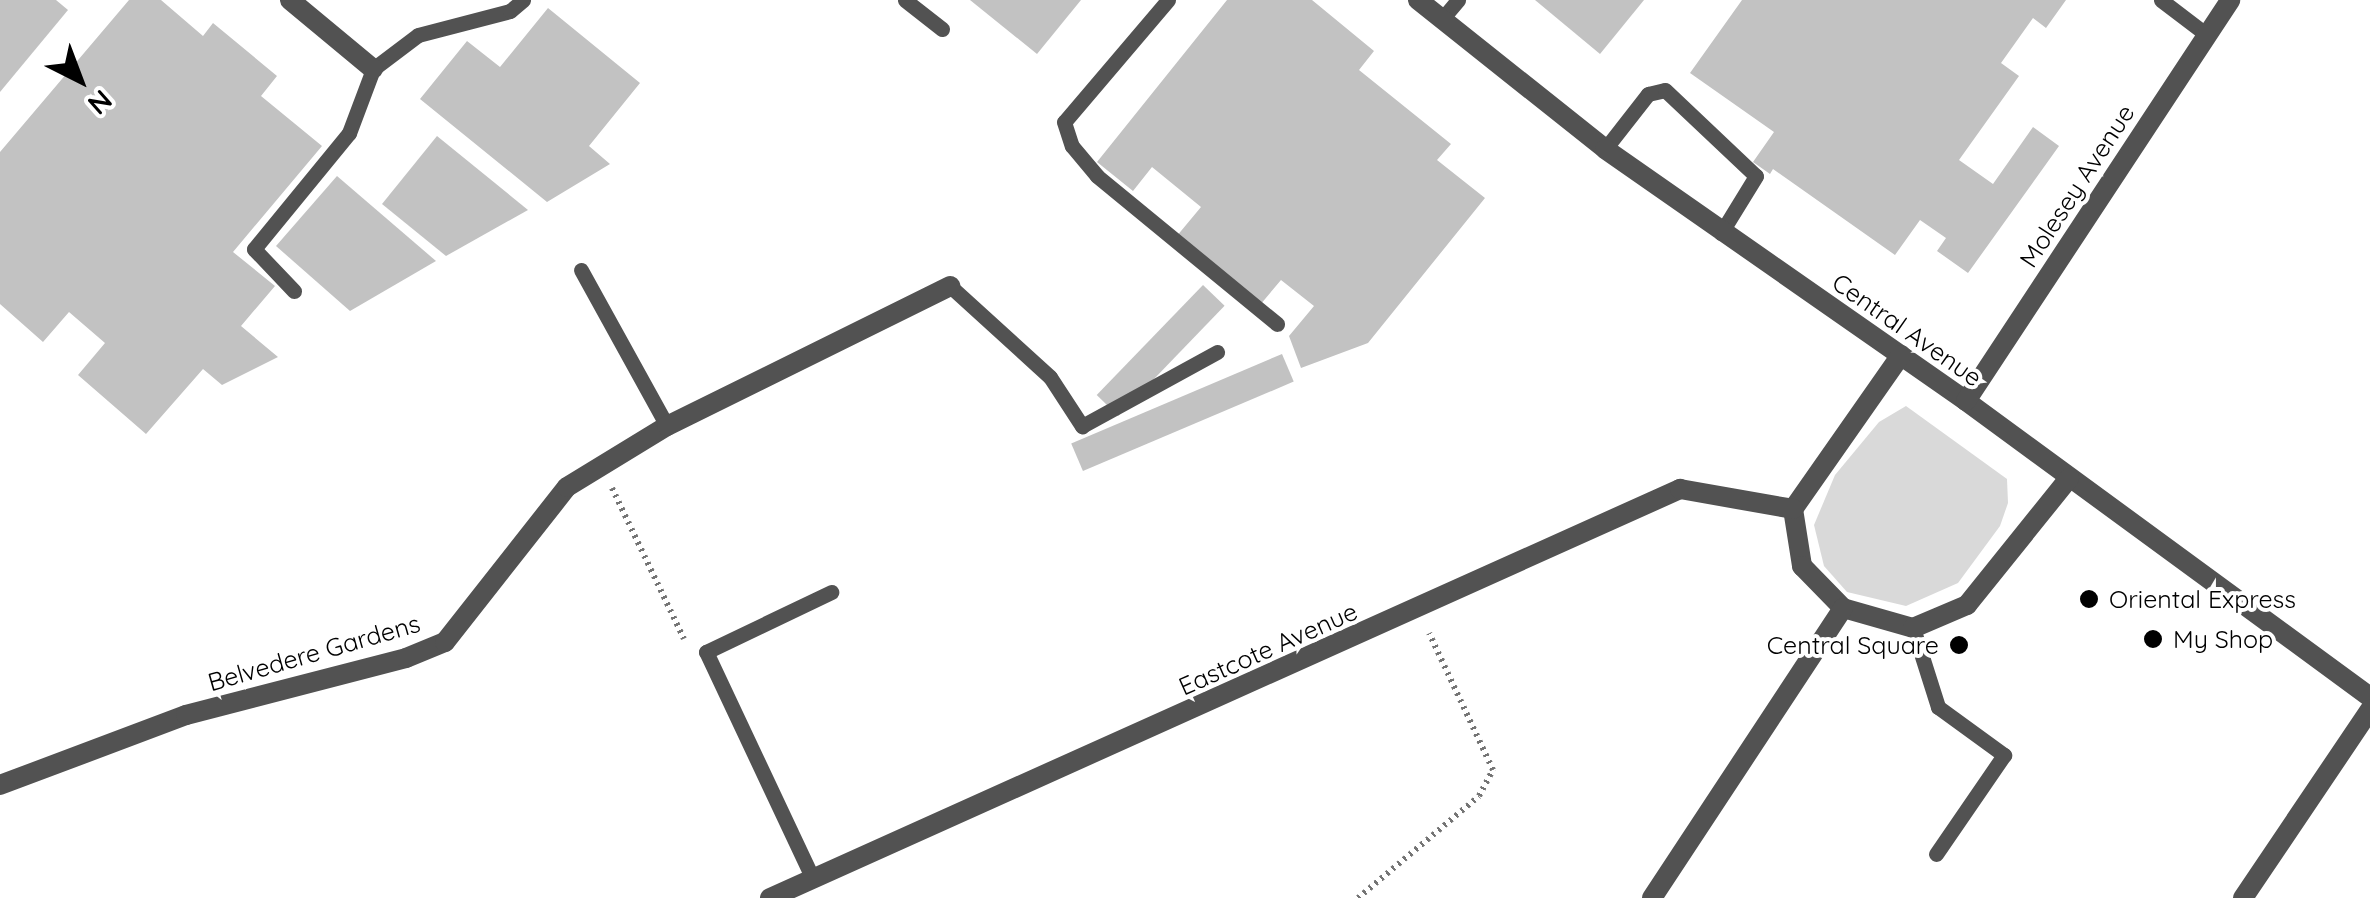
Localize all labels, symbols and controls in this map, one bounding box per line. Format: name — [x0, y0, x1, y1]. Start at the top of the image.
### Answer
north arrow — [30, 30, 130, 130]
text: N — [81, 83, 120, 123]
street label: Molesey Avenue — [2013, 99, 2141, 273]
street label: Central Avenue — [1826, 267, 1988, 393]
place label: Oriental Express — [2109, 584, 2296, 614]
marker: Oriental Express — [2078, 588, 2100, 610]
street label: Eastcote Avenue — [1174, 596, 1362, 702]
street label: Belvedere Gardens — [204, 608, 424, 698]
place label: My Shop — [2173, 624, 2273, 654]
marker: My Shop — [2142, 628, 2164, 650]
place label: Central Square — [1767, 630, 1939, 660]
marker: Central Square — [1948, 634, 1970, 656]

